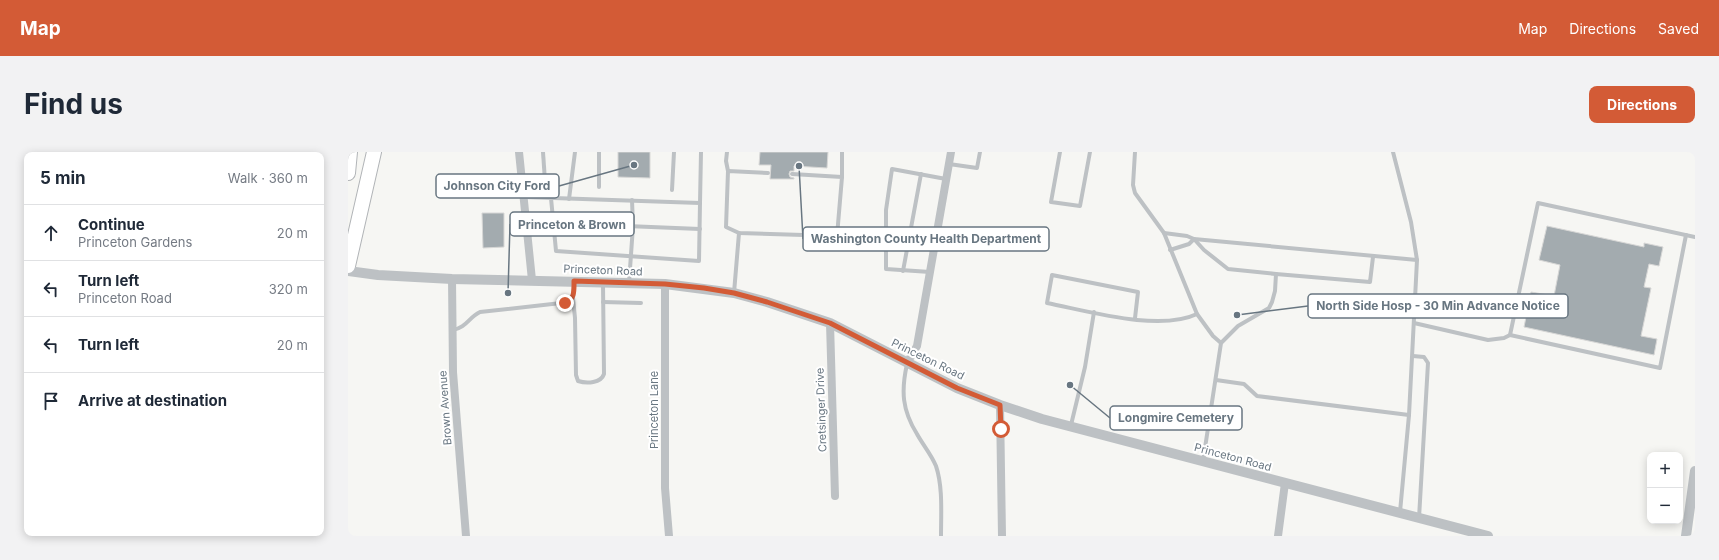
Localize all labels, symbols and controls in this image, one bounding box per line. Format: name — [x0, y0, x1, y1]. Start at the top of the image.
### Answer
text: Map — [20, 17, 61, 40]
text: Map — [1518, 20, 1547, 37]
text: Directions — [1569, 20, 1636, 37]
text: Saved — [1658, 20, 1699, 37]
button: Directions — [1589, 86, 1695, 123]
text: Find us — [24, 87, 123, 121]
text: 5 min — [40, 168, 86, 188]
text: Walk · 360 m — [228, 170, 308, 186]
callout: Johnson City Ford — [436, 174, 559, 198]
text: Johnson City Ford — [444, 178, 550, 193]
callout: Princeton & Brown — [510, 212, 634, 236]
text: Continue — [78, 215, 145, 234]
text: Princeton & Brown — [518, 217, 626, 232]
icon: ahead — [40, 222, 62, 244]
text: 20 m — [277, 225, 308, 241]
callout: Washington County Health Department — [803, 227, 1049, 251]
text: Washington County Health Department — [811, 231, 1042, 246]
text: Princeton Gardens — [78, 234, 192, 250]
street label: Princeton Road — [563, 262, 643, 278]
text: Turn left — [78, 271, 139, 290]
icon: left — [40, 278, 62, 300]
text: 320 m — [269, 281, 308, 297]
text: Princeton Road — [78, 290, 172, 306]
route end — [556, 294, 574, 312]
callout: North Side Hosp - 30 Min Advance Notice — [1308, 294, 1568, 318]
text: North Side Hosp - 30 Min Advance Notice — [1316, 298, 1560, 313]
icon: left — [40, 334, 62, 356]
text: Turn left — [78, 335, 139, 354]
street label: Princeton Road — [889, 335, 967, 383]
text: 20 m — [277, 337, 308, 353]
street label: Cretsinger Drive — [813, 368, 829, 452]
street label: Brown Avenue — [435, 370, 455, 446]
street label: Princeton Lane — [647, 371, 661, 449]
icon: arrive — [40, 390, 62, 412]
text: Arrive at destination — [78, 391, 227, 410]
callout: Longmire Cemetery — [1110, 406, 1242, 430]
text: Longmire Cemetery — [1118, 410, 1235, 425]
route start — [992, 420, 1010, 438]
street label: Princeton Road — [1193, 440, 1273, 474]
map controls — [1647, 452, 1683, 524]
button: + — [1647, 452, 1683, 488]
button: − — [1647, 488, 1683, 524]

